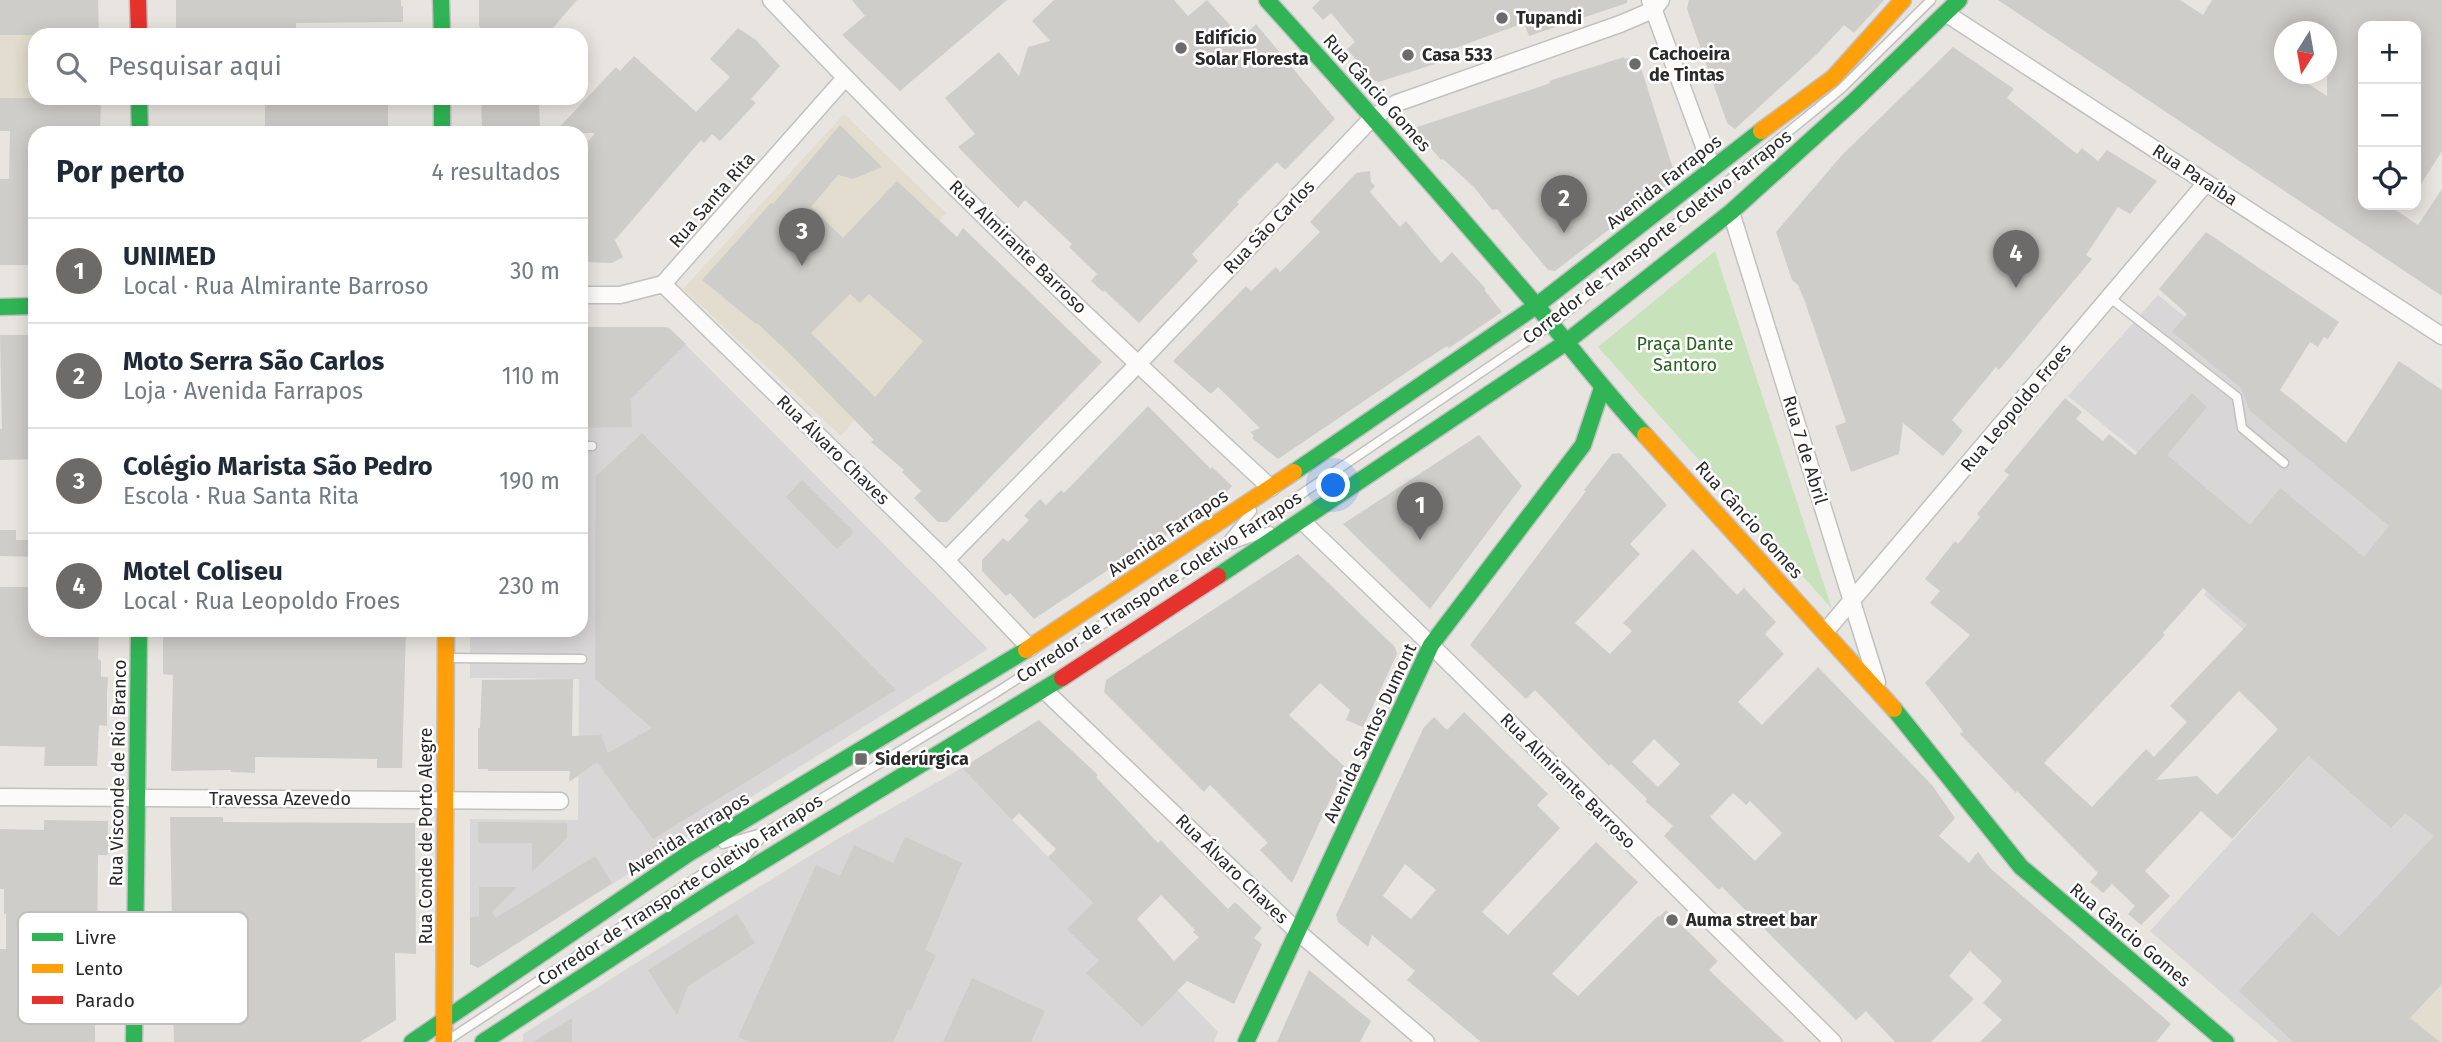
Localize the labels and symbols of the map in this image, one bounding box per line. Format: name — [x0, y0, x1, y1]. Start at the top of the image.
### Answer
place label: Tupandi — [1516, 7, 1582, 29]
marker: Tupandi — [1494, 10, 1510, 26]
north arrow — [2274, 21, 2337, 84]
place label: Edifício Solar Floresta — [1195, 27, 1309, 70]
street label: Rua Câncio Gomes — [1318, 30, 1436, 156]
marker: Edifício Solar Floresta — [1173, 40, 1189, 56]
place label: Cachoeira de Tintas — [1649, 43, 1730, 86]
place label: Casa 533 — [1422, 44, 1493, 66]
marker: Casa 533 — [1400, 47, 1416, 63]
marker: Cachoeira de Tintas — [1627, 56, 1643, 72]
street label: Corredor de Transporte Coletivo Farrapos — [1518, 125, 1796, 349]
street label: Avenida Farrapos — [1602, 130, 1726, 234]
street label: Rua Paraíba — [2148, 139, 2242, 211]
street label: Rua Santa Rita — [665, 148, 759, 252]
pin: 2 — [1541, 175, 1587, 233]
street label: Rua Almirante Barroso — [945, 176, 1091, 318]
street label: Rua São Carlos — [1219, 176, 1319, 278]
pin: 3 — [779, 208, 825, 266]
pin: 4 — [1993, 230, 2039, 288]
park label: Praça Dante Santoro — [1637, 333, 1733, 376]
street label: Rua Leopoldo Froes — [1956, 339, 2076, 477]
street label: Rua Álvaro Chaves — [772, 390, 895, 509]
street label: Rua 7 de Abril — [1778, 393, 1832, 507]
street label: Rua Câncio Gomes — [1690, 457, 1808, 583]
your location — [1316, 468, 1350, 502]
pin: 1 — [1397, 482, 1443, 540]
street label: Avenida Farrapos — [1104, 485, 1232, 581]
street label: Corredor de Transporte Coletivo Farrapos — [1012, 486, 1306, 688]
street label: Avenida Santos Dumont — [1319, 640, 1421, 826]
street label: Rua Visconde de Rio Branco — [105, 659, 131, 887]
street label: Rua Almirante Barroso — [1496, 709, 1640, 853]
street label: Rua Conde de Porto Alegre — [415, 727, 437, 945]
place label: Siderúrgica — [875, 748, 969, 770]
marker: Siderúrgica — [853, 751, 869, 767]
street label: Travessa Azevedo — [209, 788, 351, 810]
street label: Avenida Farrapos — [623, 788, 753, 880]
street label: Corredor de Transporte Coletivo Farrapos — [533, 789, 827, 991]
street label: Rua Álvaro Chaves — [1171, 809, 1294, 928]
street label: Rua Câncio Gomes — [2065, 878, 2195, 992]
place label: Auma street bar — [1685, 909, 1818, 931]
legend — [18, 912, 248, 1024]
marker: Auma street bar — [1664, 912, 1680, 928]
text: Livre — [75, 926, 116, 949]
text: Lento — [75, 957, 123, 980]
text: Parado — [75, 989, 135, 1012]

